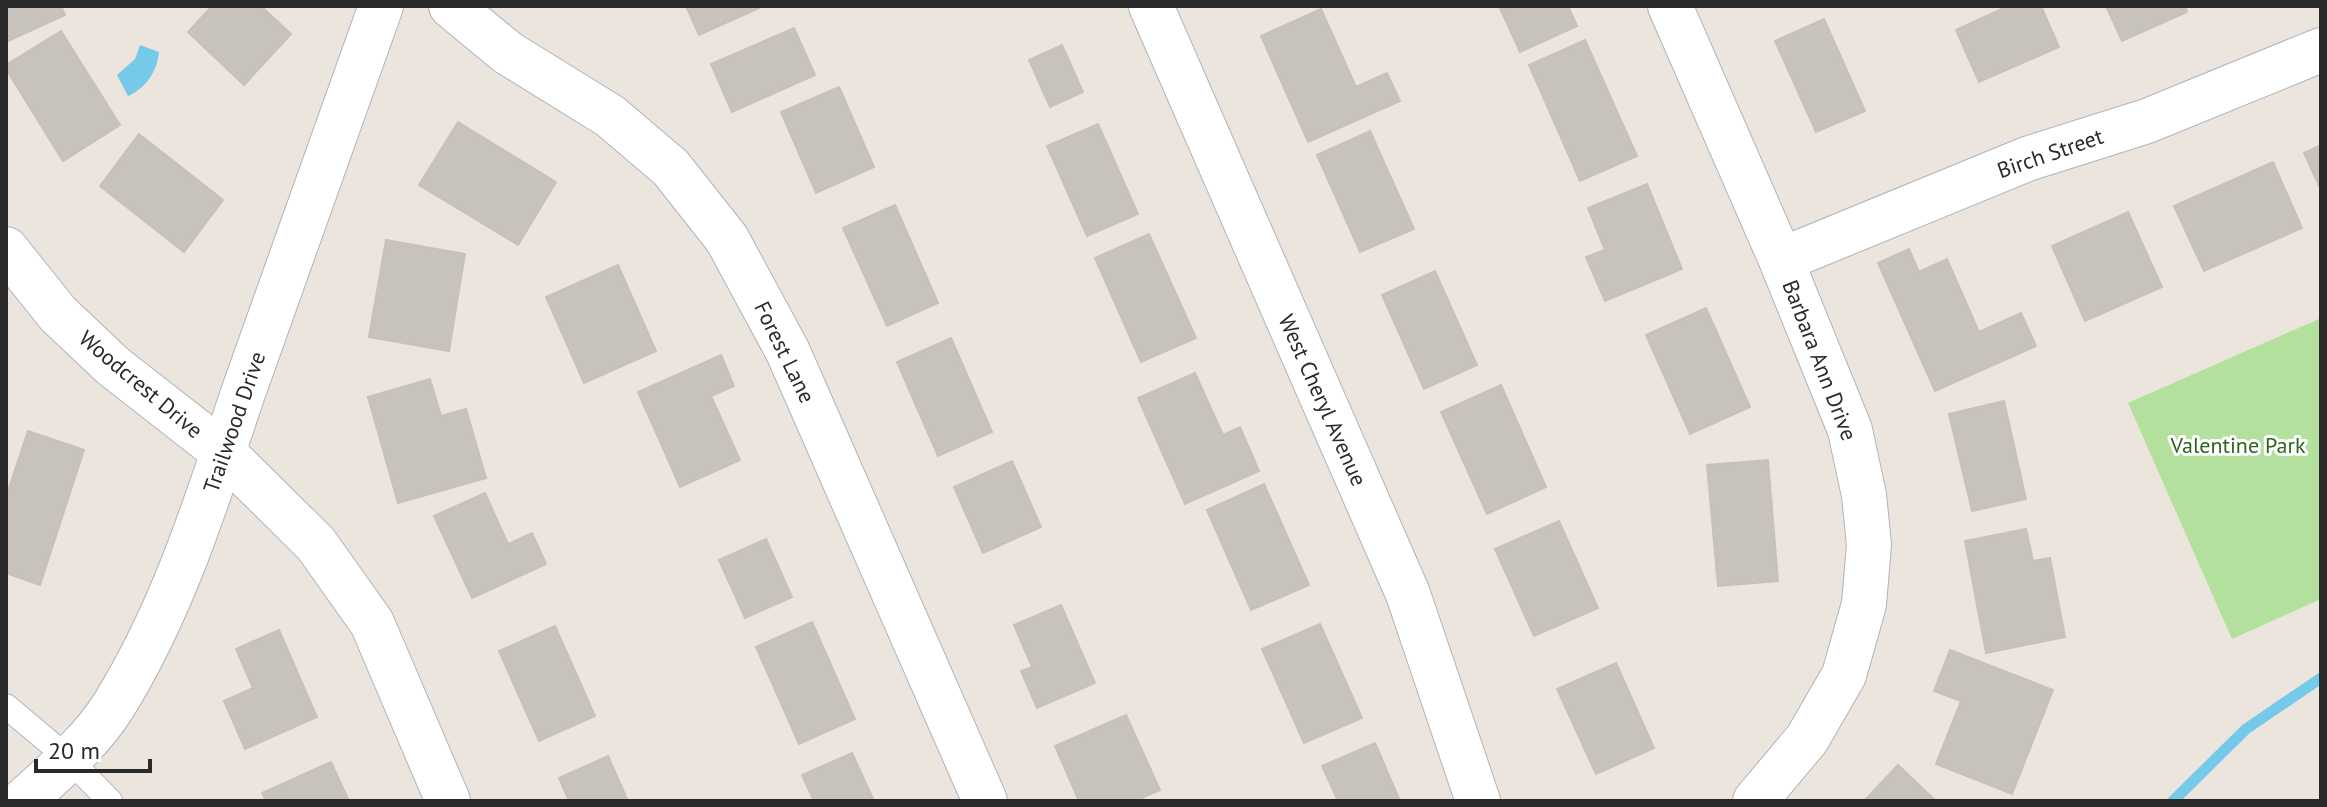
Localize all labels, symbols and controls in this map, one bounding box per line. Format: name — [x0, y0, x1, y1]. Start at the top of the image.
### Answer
street label: Birch Street — [1993, 122, 2107, 184]
street label: Barbara Ann Drive — [1777, 276, 1863, 444]
street label: Forest Lane — [748, 297, 822, 407]
street label: West Cheryl Avenue — [1273, 310, 1373, 490]
street label: Woodcrest Drive — [73, 324, 209, 444]
street label: Trailwood Drive — [197, 348, 271, 496]
park label: Valentine Park — [2170, 431, 2306, 459]
scale bar — [36, 723, 150, 773]
text: 20 m — [48, 735, 100, 766]

